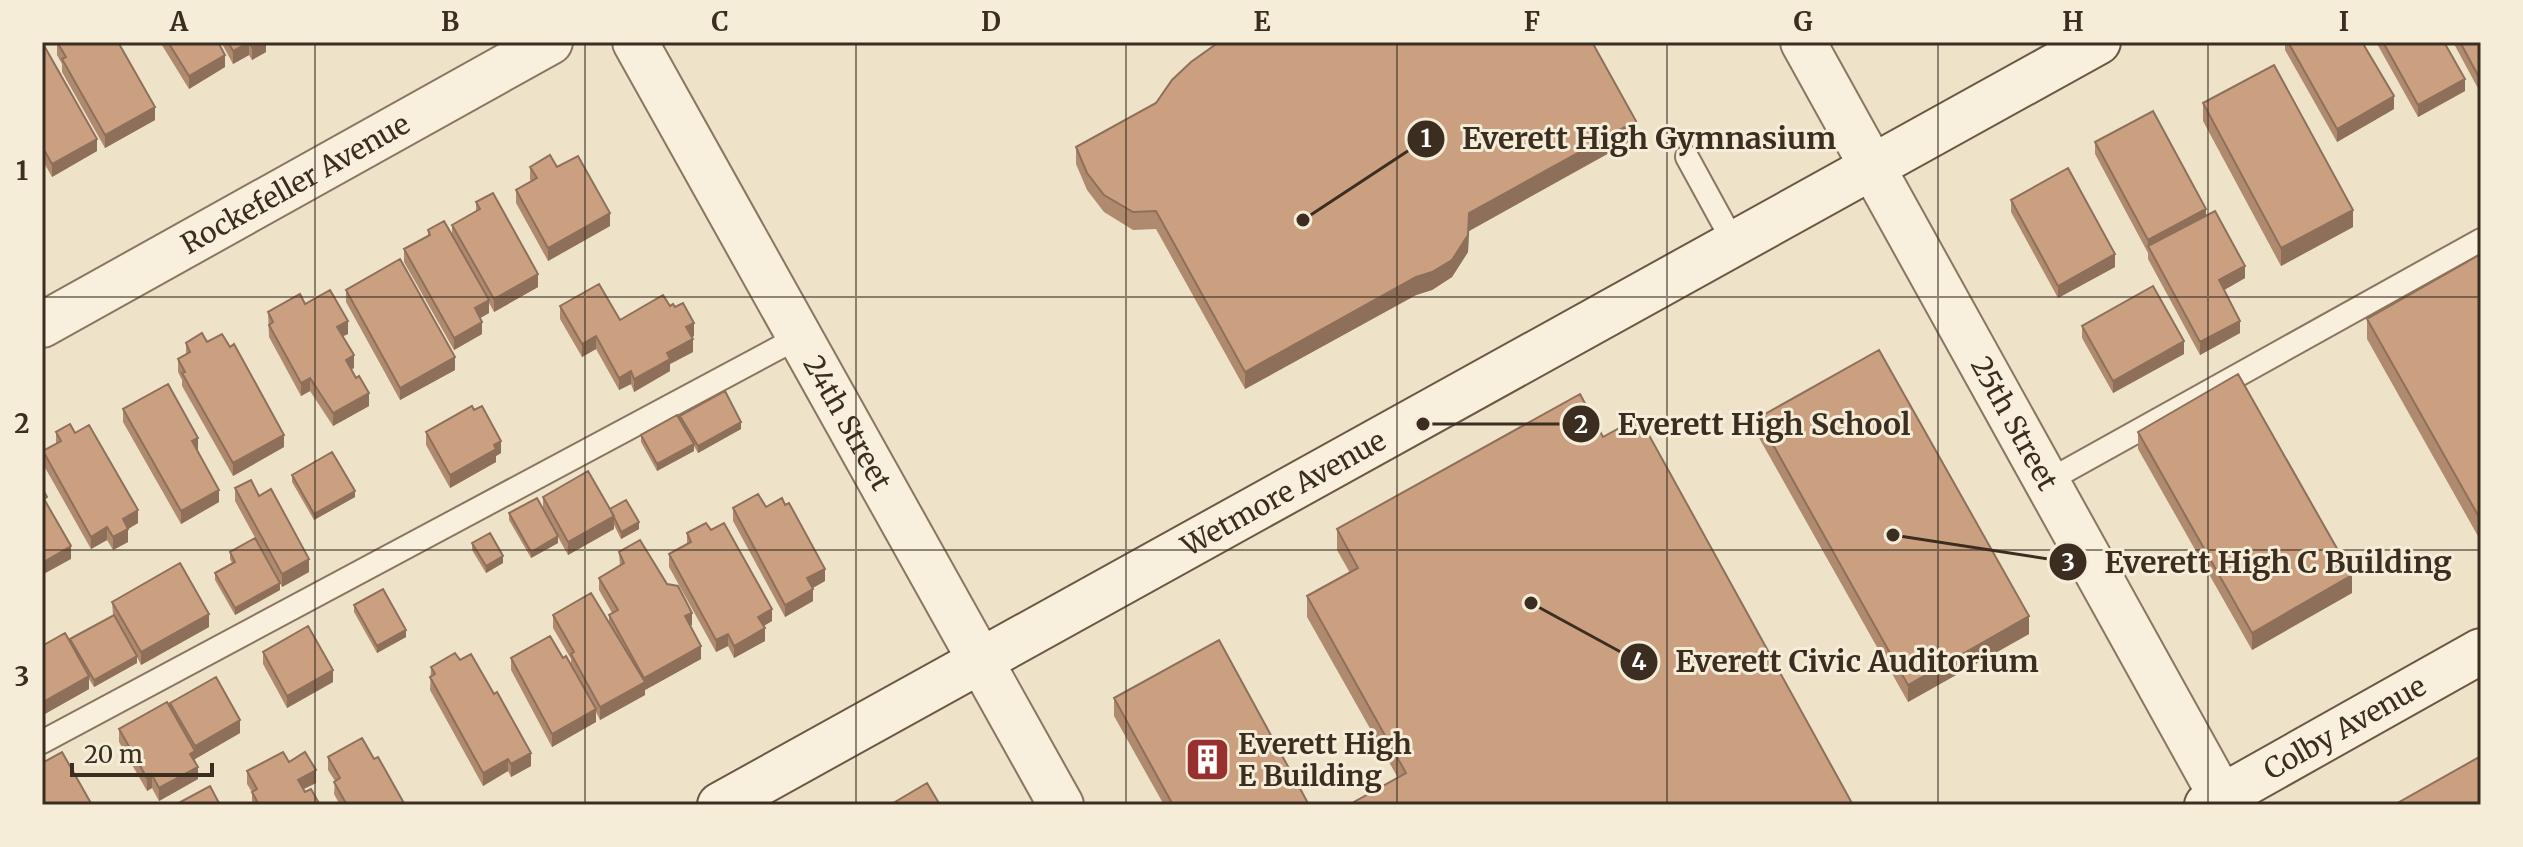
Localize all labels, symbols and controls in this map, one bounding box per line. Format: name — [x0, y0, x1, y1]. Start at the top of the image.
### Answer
text: A — [169, 5, 189, 38]
text: B — [441, 5, 459, 38]
text: C — [711, 5, 729, 38]
text: D — [981, 5, 1001, 38]
text: E — [1254, 5, 1271, 38]
text: F — [1524, 5, 1540, 38]
text: G — [1794, 5, 1813, 38]
text: H — [2062, 5, 2084, 38]
text: I — [2339, 5, 2349, 38]
street label: Rockefeller Avenue — [175, 106, 416, 262]
callout: Everett High Gymnasium — [1406, 112, 1852, 166]
text: Everett High Gymnasium — [1462, 119, 1836, 157]
text: 1 — [1420, 123, 1432, 154]
text: 1 — [16, 154, 28, 187]
street label: 24th Street — [796, 349, 900, 496]
street label: 25th Street — [1963, 350, 2066, 496]
callout: Everett High School — [1561, 397, 1926, 451]
text: Everett High School — [1618, 405, 1911, 443]
text: 2 — [14, 407, 30, 440]
text: 2 — [1574, 409, 1588, 440]
street label: Wetmore Avenue — [1174, 422, 1392, 565]
callout: Everett High C Building — [2048, 535, 2468, 589]
text: Everett High C Building — [2104, 543, 2452, 581]
text: 3 — [2061, 547, 2075, 578]
callout: Everett Civic Auditorium — [1619, 635, 2055, 689]
text: Everett Civic Auditorium — [1675, 642, 2039, 680]
text: 4 — [1631, 646, 1647, 677]
text: 3 — [15, 660, 29, 693]
street label: Colby Avenue — [2257, 668, 2432, 787]
place label: Everett High E Building — [1238, 726, 1412, 794]
scale bar — [72, 727, 212, 777]
building icon: Everett High E Building — [1183, 736, 1231, 784]
text: 20 m — [84, 739, 143, 770]

